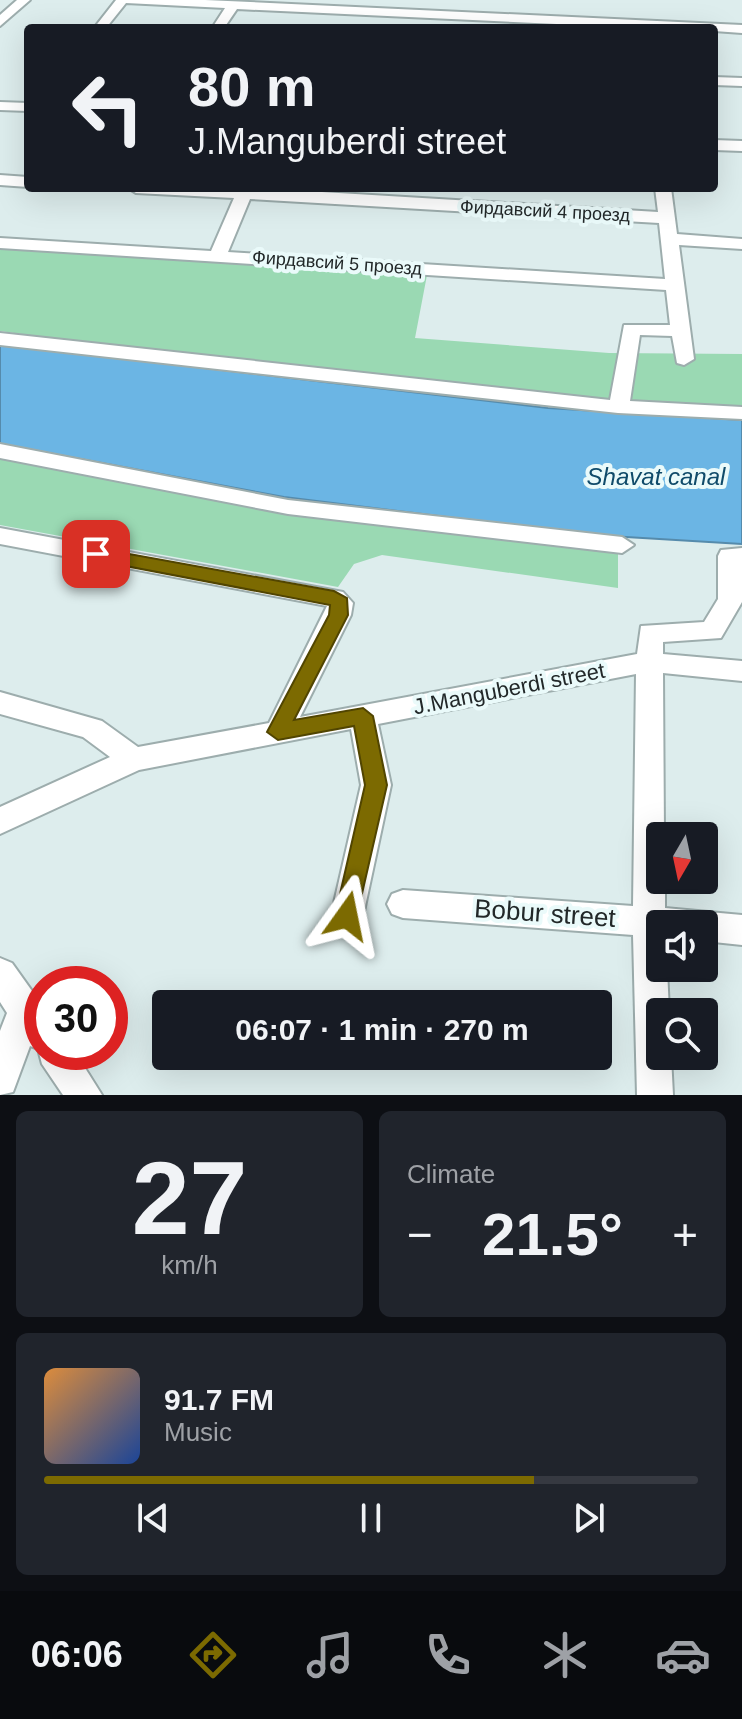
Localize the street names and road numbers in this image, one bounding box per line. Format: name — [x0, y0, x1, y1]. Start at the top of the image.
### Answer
street label: Фирдавсий 4 проезд — [460, 197, 631, 225]
street label: Фирдавсий 5 проезд — [251, 247, 423, 279]
street label: J.Manguberdi street — [411, 658, 607, 719]
street label: Bobur street — [473, 893, 617, 933]

